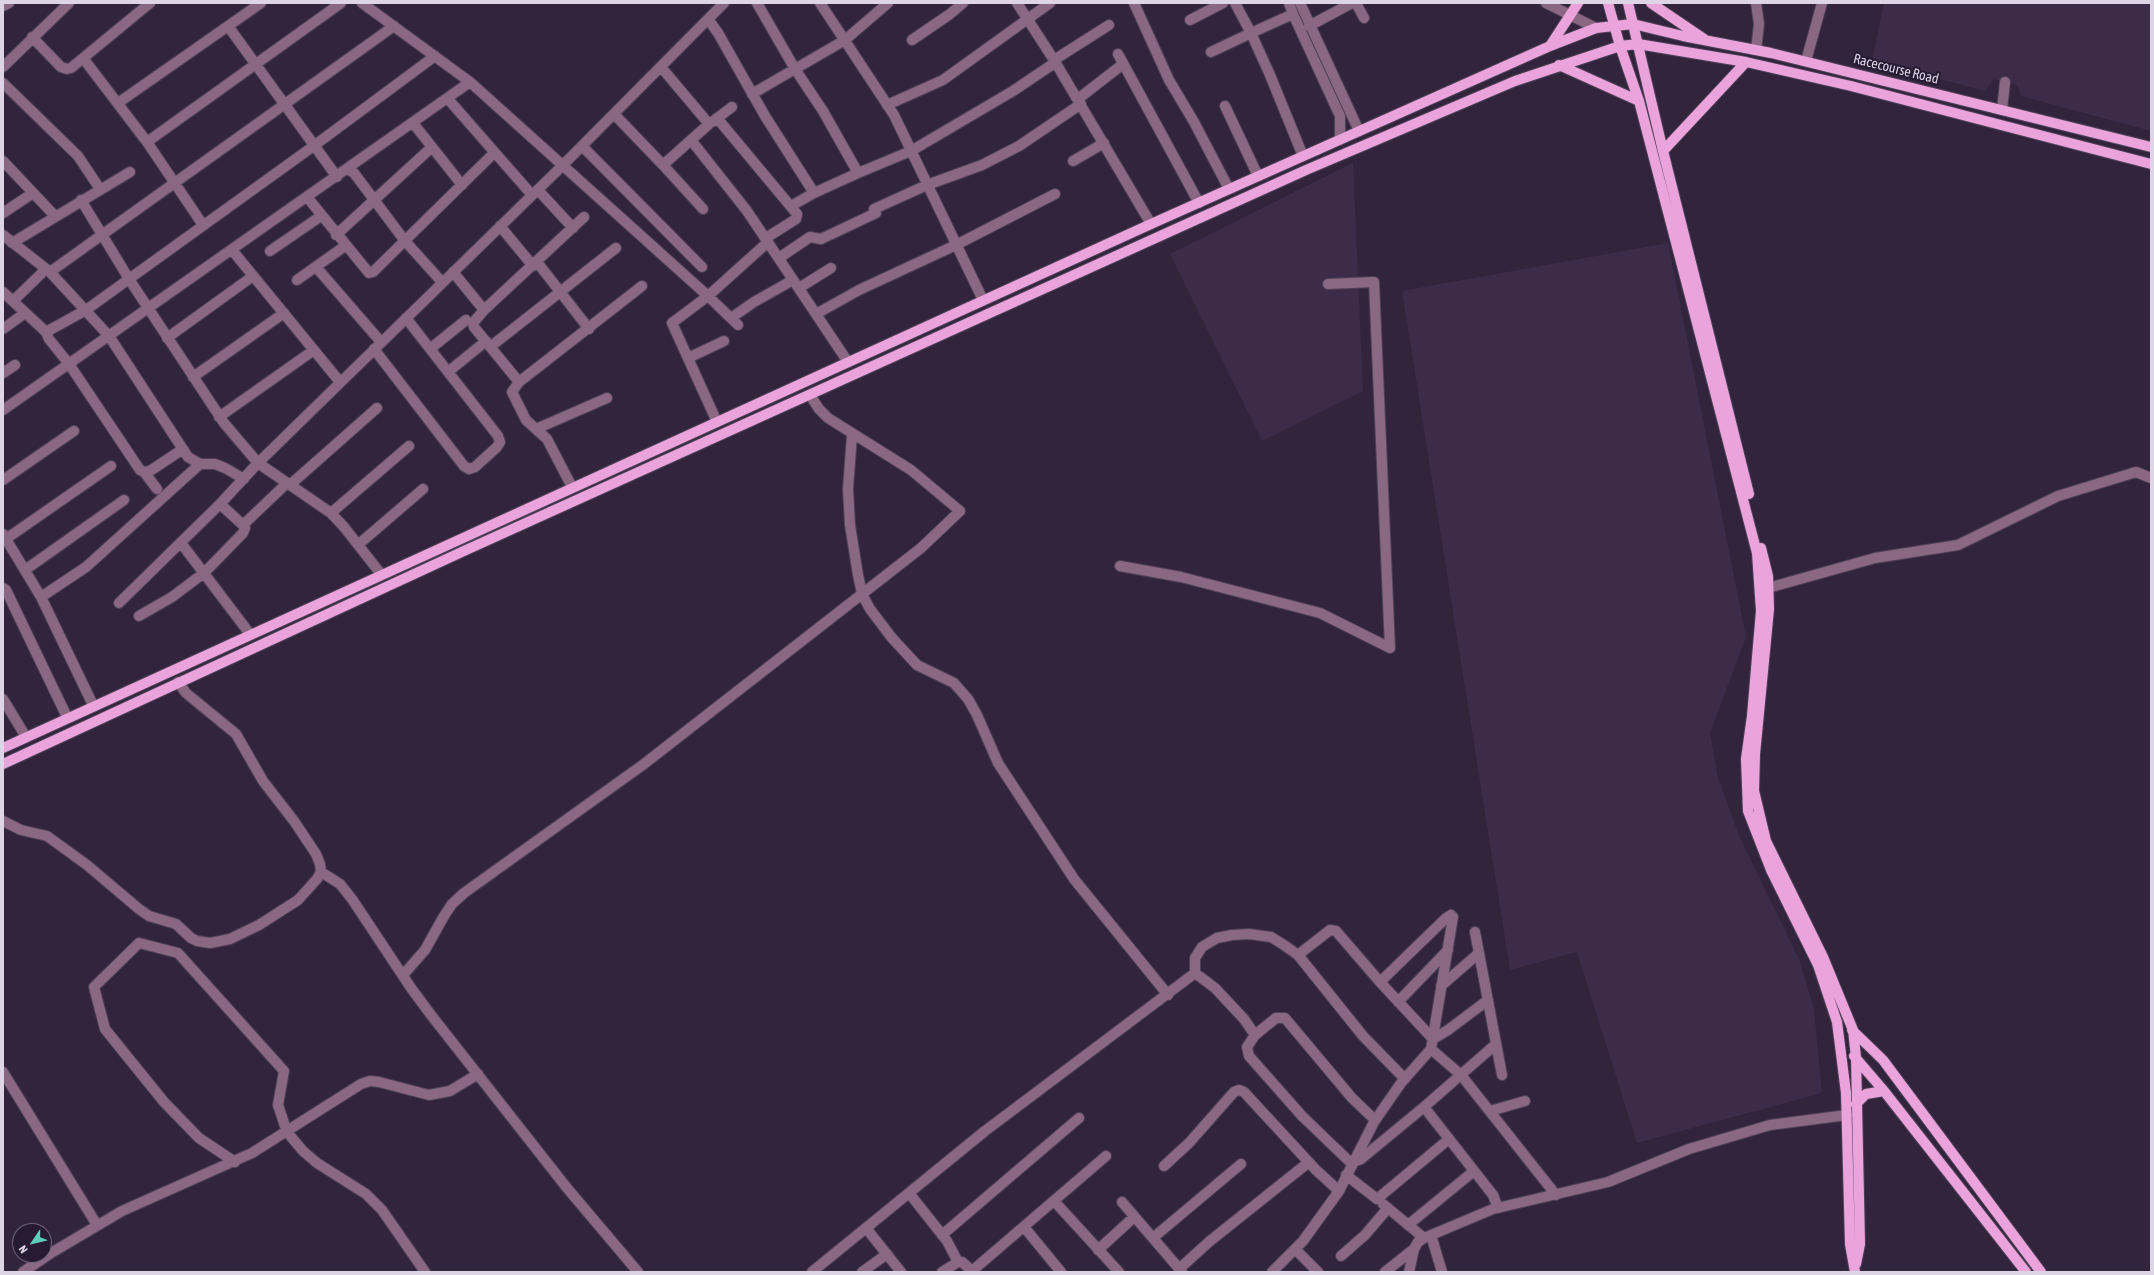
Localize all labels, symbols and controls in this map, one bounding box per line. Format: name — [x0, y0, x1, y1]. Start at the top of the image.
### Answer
street label: Racecourse Road — [1851, 50, 1941, 88]
north arrow — [12, 1223, 52, 1263]
text: N — [16, 1243, 30, 1255]

